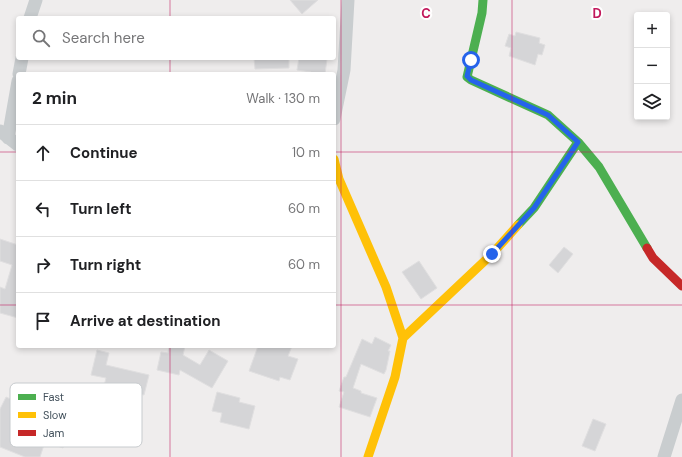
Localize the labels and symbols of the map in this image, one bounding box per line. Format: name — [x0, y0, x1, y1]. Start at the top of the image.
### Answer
text: C — [421, 5, 431, 22]
text: D — [592, 5, 602, 22]
route start — [462, 51, 480, 69]
route end — [483, 245, 501, 263]
legend — [10, 383, 142, 447]
text: Fast — [43, 390, 64, 404]
text: Slow — [43, 408, 67, 422]
text: Jam — [43, 426, 64, 440]

